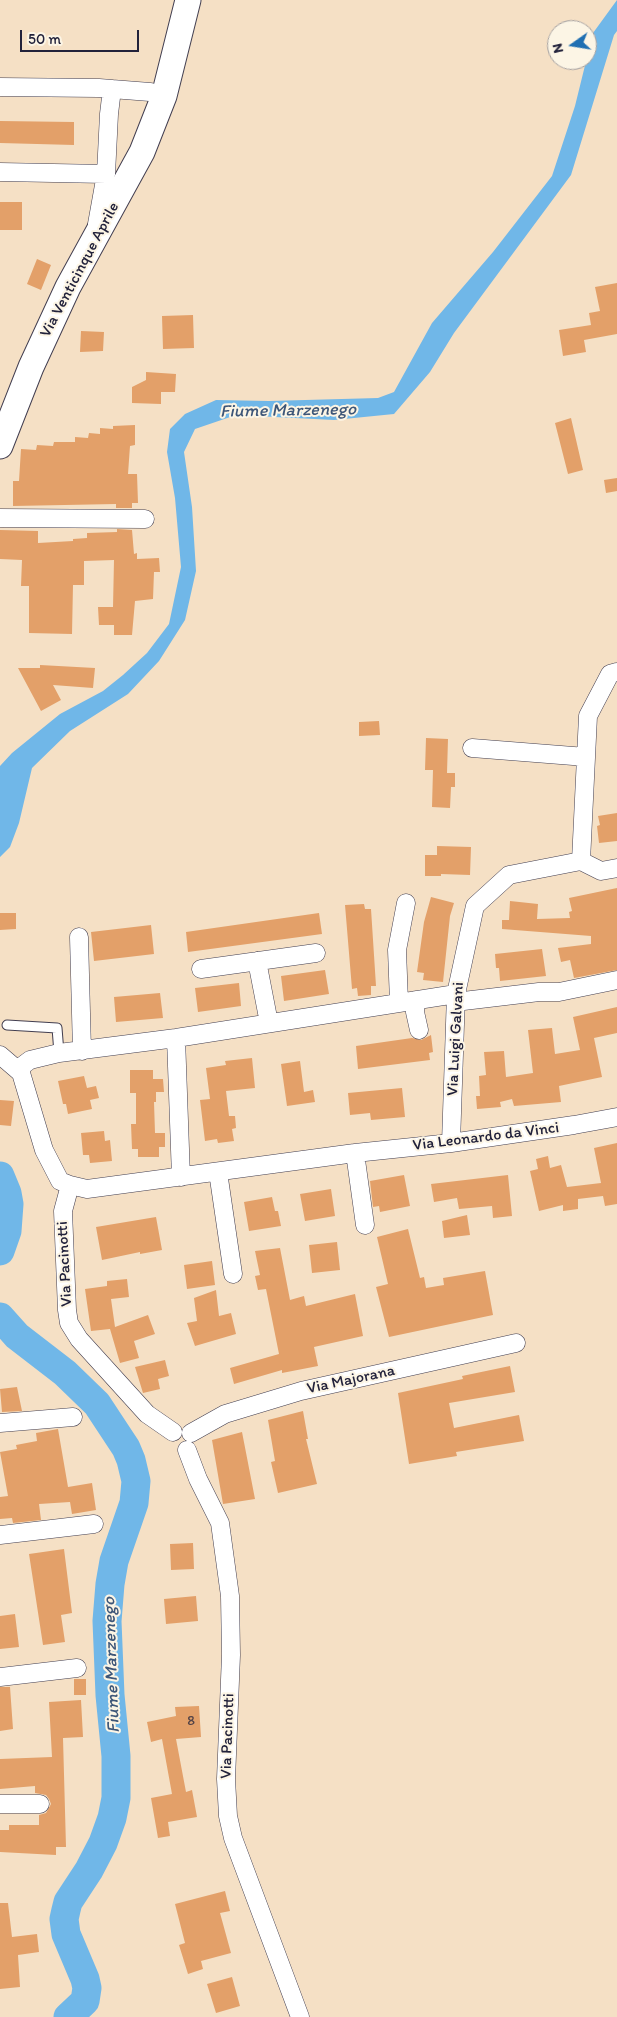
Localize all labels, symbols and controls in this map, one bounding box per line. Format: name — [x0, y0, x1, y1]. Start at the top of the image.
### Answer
scale bar — [22, 20, 141, 52]
north arrow — [547, 20, 597, 70]
text: 50 m — [28, 30, 61, 48]
text: N — [549, 42, 567, 55]
street label: Via Venticinque Aprile — [36, 199, 124, 341]
water label: Fiume Marzenego — [220, 399, 356, 423]
street label: Via Luigi Galvani — [443, 982, 469, 1096]
street label: Via Leonardo da Vinci — [412, 1118, 560, 1156]
street label: Via Pacinotti — [53, 1221, 77, 1307]
street label: Via Majorana — [305, 1361, 397, 1399]
water label: Fiume Marzenego — [99, 1597, 125, 1733]
street label: Via Pacinotti — [217, 1693, 239, 1779]
house number: 8 — [187, 1713, 195, 1729]

